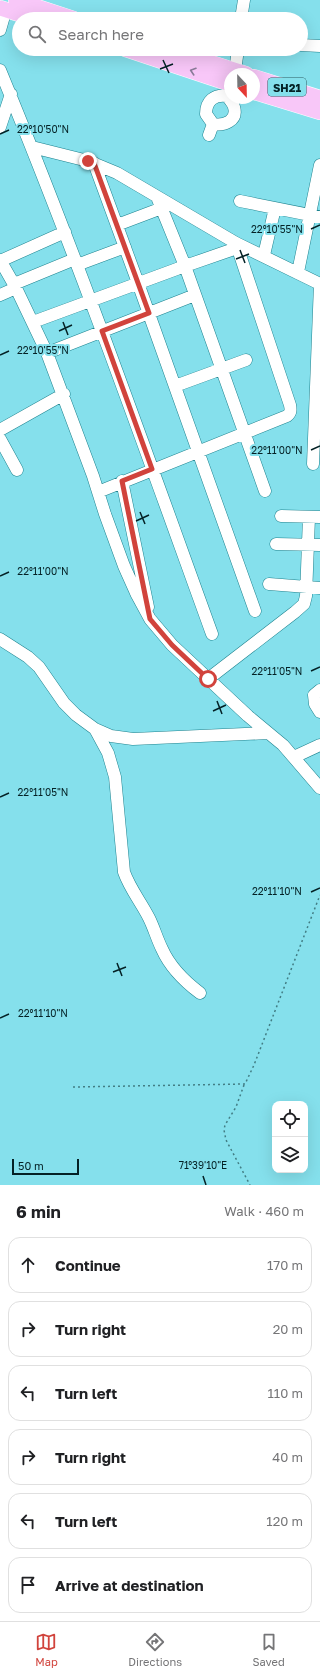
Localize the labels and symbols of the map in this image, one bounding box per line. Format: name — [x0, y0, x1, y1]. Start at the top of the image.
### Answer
one-way arrow — [190, 68, 197, 76]
north arrow — [224, 68, 260, 104]
road number: SH21 — [268, 78, 306, 96]
text: 22°10'50"N — [17, 123, 69, 135]
route end — [79, 152, 97, 170]
text: 22°10'55"N — [251, 223, 303, 235]
text: 22°10'55"N — [17, 344, 69, 356]
text: 22°11'00"N — [251, 444, 303, 456]
text: 22°11'00"N — [17, 565, 69, 577]
text: 22°11'05"N — [252, 665, 302, 677]
route start — [199, 670, 217, 688]
text: 22°11'05"N — [18, 786, 68, 798]
text: 22°11'10"N — [252, 885, 302, 897]
text: 22°11'10"N — [18, 1007, 68, 1019]
scale bar — [12, 1157, 79, 1176]
text: 71°39'10"E — [179, 1159, 227, 1171]

